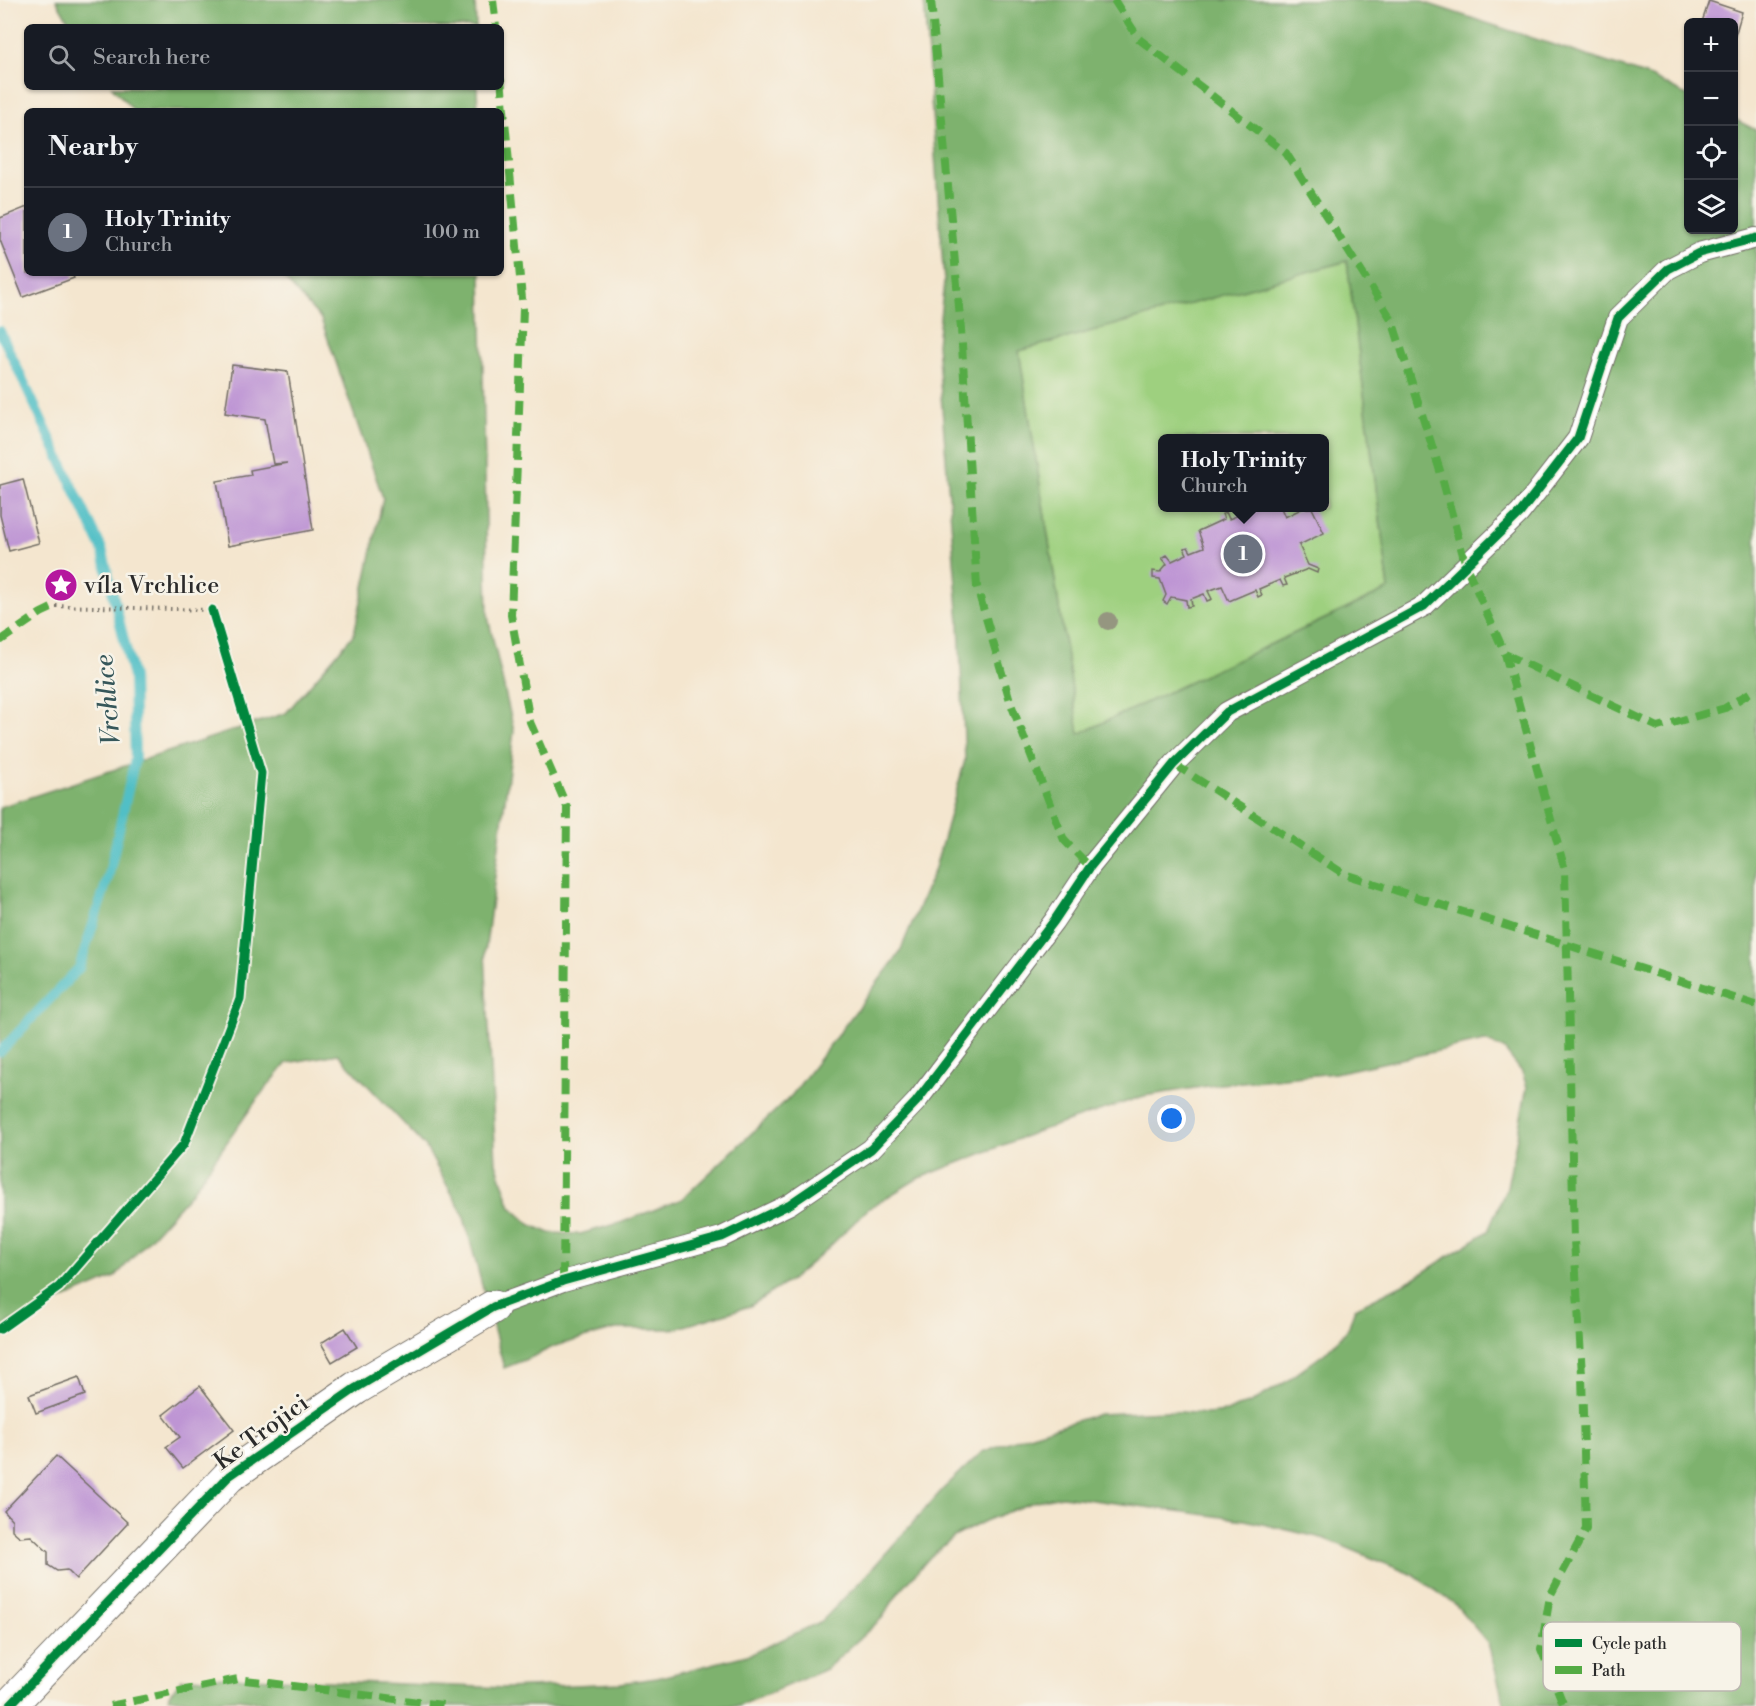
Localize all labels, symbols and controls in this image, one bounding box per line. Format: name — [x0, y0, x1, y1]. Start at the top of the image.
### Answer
map controls — [1684, 18, 1738, 234]
button: + — [1684, 18, 1738, 72]
search box — [24, 24, 504, 90]
icon: search — [45, 41, 78, 74]
text: Search here — [93, 44, 210, 71]
button: − — [1684, 72, 1738, 126]
button: locate — [1684, 126, 1738, 180]
text: Nearby — [48, 131, 138, 163]
button: layers — [1684, 180, 1738, 234]
text: Holy Trinity — [105, 206, 231, 233]
text: 1 — [63, 220, 72, 245]
text: 100 m — [424, 220, 480, 245]
text: Church — [105, 233, 172, 258]
popup — [1158, 434, 1329, 512]
text: Holy Trinity — [1181, 447, 1306, 474]
text: Church — [1181, 474, 1248, 499]
pin: 1 — [1224, 532, 1262, 576]
place icon: víla Vrchlice — [43, 567, 79, 603]
place label: víla Vrchlice — [83, 571, 219, 601]
water label: Vrchlice — [88, 653, 128, 747]
your location — [1157, 1104, 1186, 1133]
street label: Ke Trojici — [208, 1388, 315, 1477]
legend — [1543, 1622, 1741, 1691]
text: Cycle path — [1592, 1634, 1667, 1654]
text: Path — [1592, 1661, 1626, 1681]

